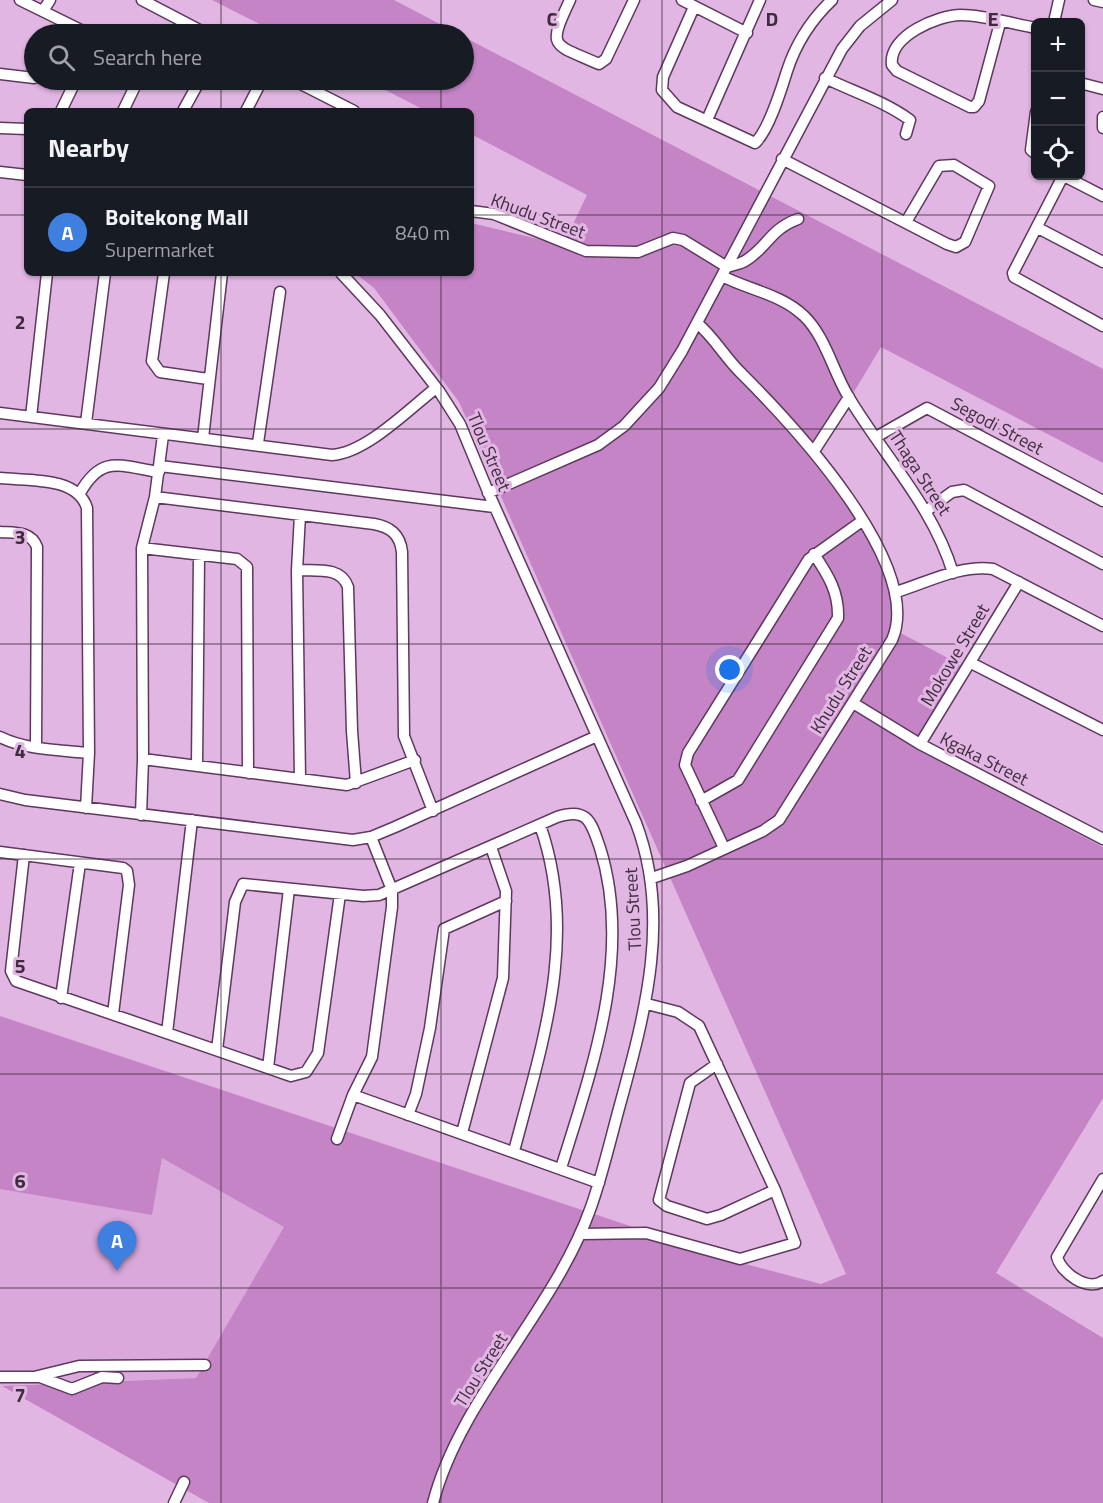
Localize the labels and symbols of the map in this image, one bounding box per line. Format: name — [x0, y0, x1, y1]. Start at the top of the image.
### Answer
text: C — [547, 3, 558, 34]
text: D — [766, 3, 778, 34]
text: E — [987, 3, 999, 34]
street label: Khudu Street — [487, 186, 590, 245]
text: 2 — [14, 306, 26, 337]
street label: Segodi Street — [946, 390, 1049, 462]
street label: Tlou Street — [461, 408, 518, 496]
street label: Thaga Street — [883, 425, 958, 521]
text: 3 — [14, 521, 26, 552]
street label: Mokowe Street — [913, 598, 996, 711]
street label: Khudu Street — [803, 640, 879, 739]
your location — [715, 655, 744, 684]
street label: Kgaka Street — [935, 725, 1034, 793]
text: 4 — [14, 735, 26, 766]
street label: Tlou Street — [617, 866, 648, 951]
text: 5 — [14, 950, 26, 981]
text: 6 — [14, 1165, 26, 1196]
pin: A — [98, 1222, 136, 1271]
street label: Tlou Street — [447, 1327, 514, 1412]
text: 7 — [14, 1379, 26, 1410]

